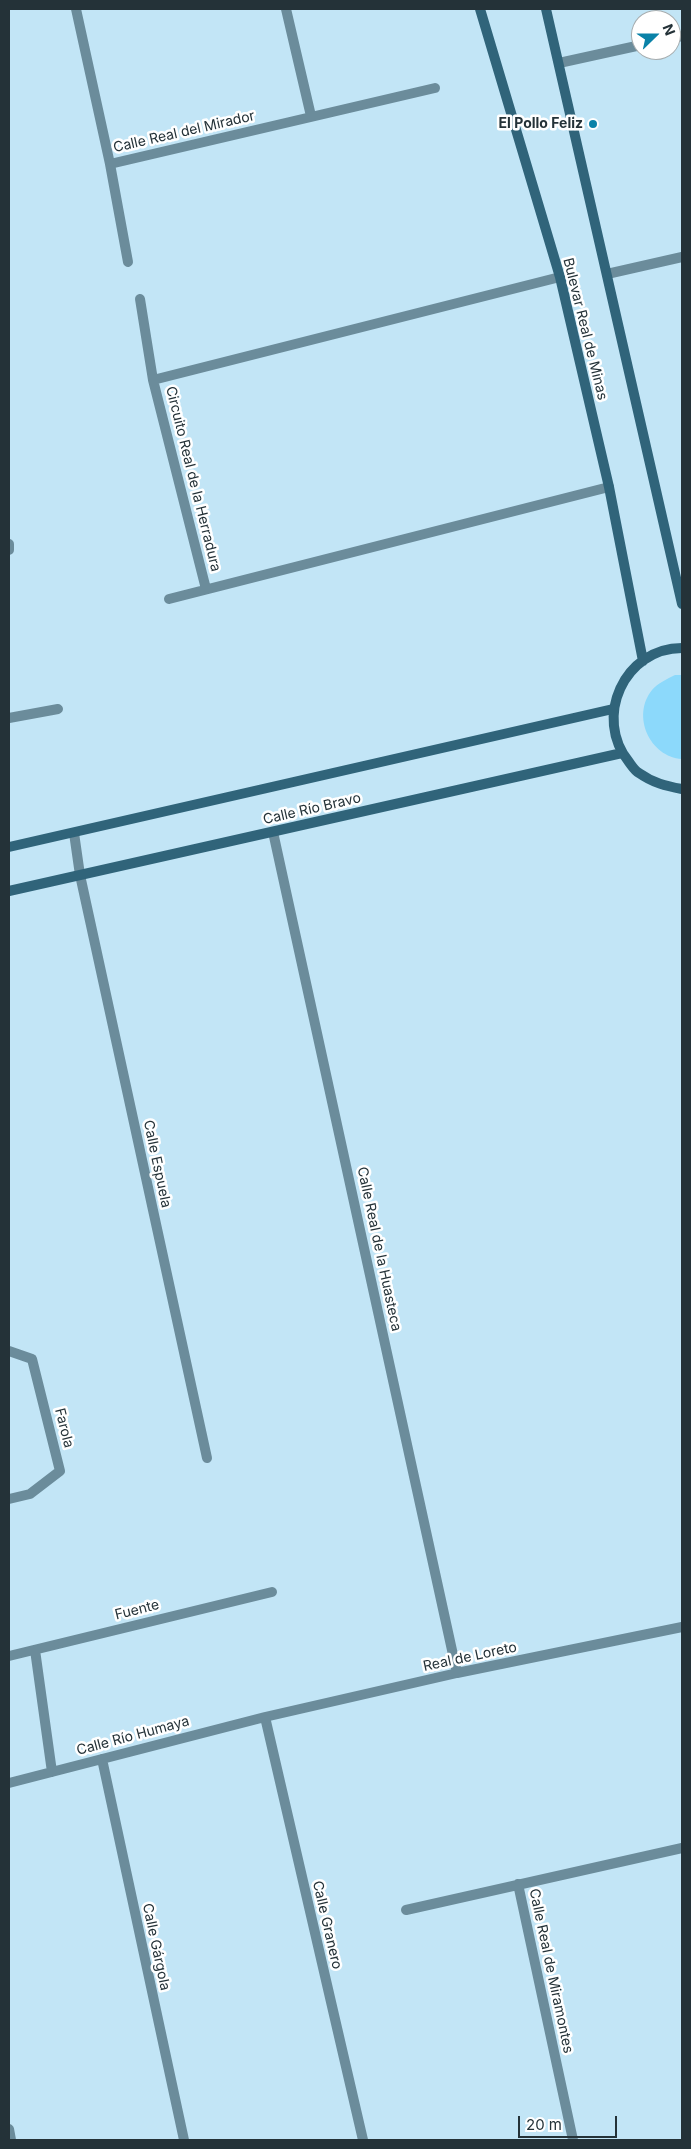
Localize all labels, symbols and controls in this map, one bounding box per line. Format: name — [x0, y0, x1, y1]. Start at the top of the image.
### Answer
north arrow — [631, 10, 681, 60]
text: N — [660, 21, 679, 38]
street label: Calle Real del Mirador — [112, 108, 256, 156]
place label: El Pollo Feliz — [499, 116, 583, 132]
marker: El Pollo Feliz — [587, 118, 599, 130]
street label: Bulevar Real de Minas — [559, 256, 611, 402]
street label: Circuito Real de la Herradura — [162, 385, 224, 573]
street label: Calle Río Bravo — [262, 790, 362, 828]
street label: Calle Espuela — [140, 1119, 174, 1209]
street label: Calle Real de la Huasteca — [353, 1165, 405, 1333]
street label: Farola — [51, 1406, 77, 1450]
street label: Fuente — [113, 1596, 161, 1624]
street label: Real de Loreto — [422, 1639, 518, 1675]
street label: Calle Río Humaya — [75, 1713, 191, 1759]
street label: Calle Granero — [309, 1879, 345, 1971]
street label: Calle Real de Miramontes — [525, 1887, 577, 2055]
street label: Calle Gárgola — [139, 1902, 173, 1992]
scale bar — [521, 2106, 620, 2138]
text: 20 m — [526, 2115, 562, 2134]

